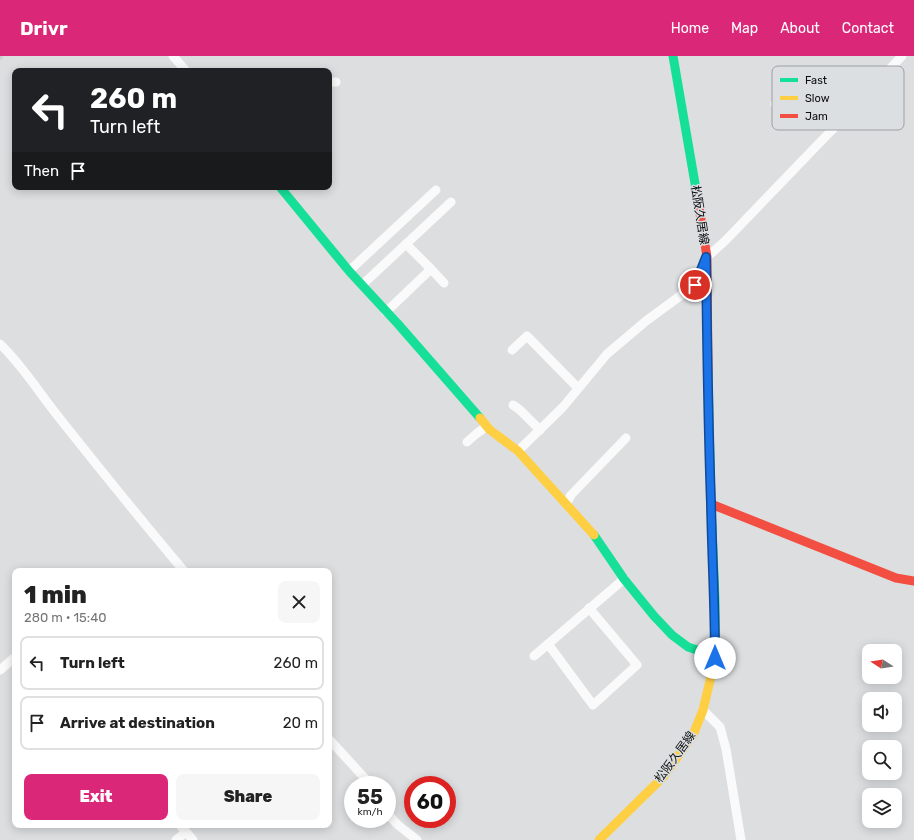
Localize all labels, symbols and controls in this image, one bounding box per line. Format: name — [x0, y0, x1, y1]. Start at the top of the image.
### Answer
text: Drivr — [20, 17, 68, 40]
text: Home — [671, 20, 709, 37]
text: Map — [731, 20, 758, 37]
text: About — [780, 20, 820, 37]
text: Contact — [842, 20, 894, 37]
legend — [772, 66, 904, 130]
text: Fast — [805, 74, 828, 87]
text: 260 m — [90, 82, 177, 115]
icon: left — [24, 84, 76, 136]
text: Slow — [805, 92, 830, 105]
text: Jam — [805, 110, 828, 123]
text: Turn left — [90, 116, 160, 138]
icon: arrive — [67, 160, 89, 182]
text: Then — [24, 162, 59, 180]
street label: 松阪久居線 — [688, 184, 712, 246]
pin — [678, 268, 712, 302]
icon: arrive — [684, 274, 706, 296]
text: 1 min — [24, 581, 87, 609]
button: close — [278, 581, 320, 623]
text: 280 m · 15:40 — [24, 610, 107, 625]
position arrow — [694, 637, 736, 679]
north arrow — [862, 644, 902, 684]
map controls — [862, 644, 902, 828]
icon: left — [26, 652, 48, 674]
text: Turn left — [60, 654, 125, 672]
text: 260 m — [274, 654, 318, 672]
button: sound — [862, 692, 902, 732]
icon: arrive — [26, 712, 48, 734]
text: Arrive at destination — [60, 714, 215, 732]
text: 20 m — [283, 714, 318, 732]
street label: 松阪久居線 — [652, 729, 698, 785]
button: search — [862, 740, 902, 780]
button: Exit — [24, 774, 168, 820]
button: Share — [176, 774, 320, 820]
speed limit sign: 60 — [404, 776, 456, 828]
text: 55 — [357, 785, 383, 809]
button: layers — [862, 788, 902, 828]
text: km/h — [358, 806, 382, 818]

